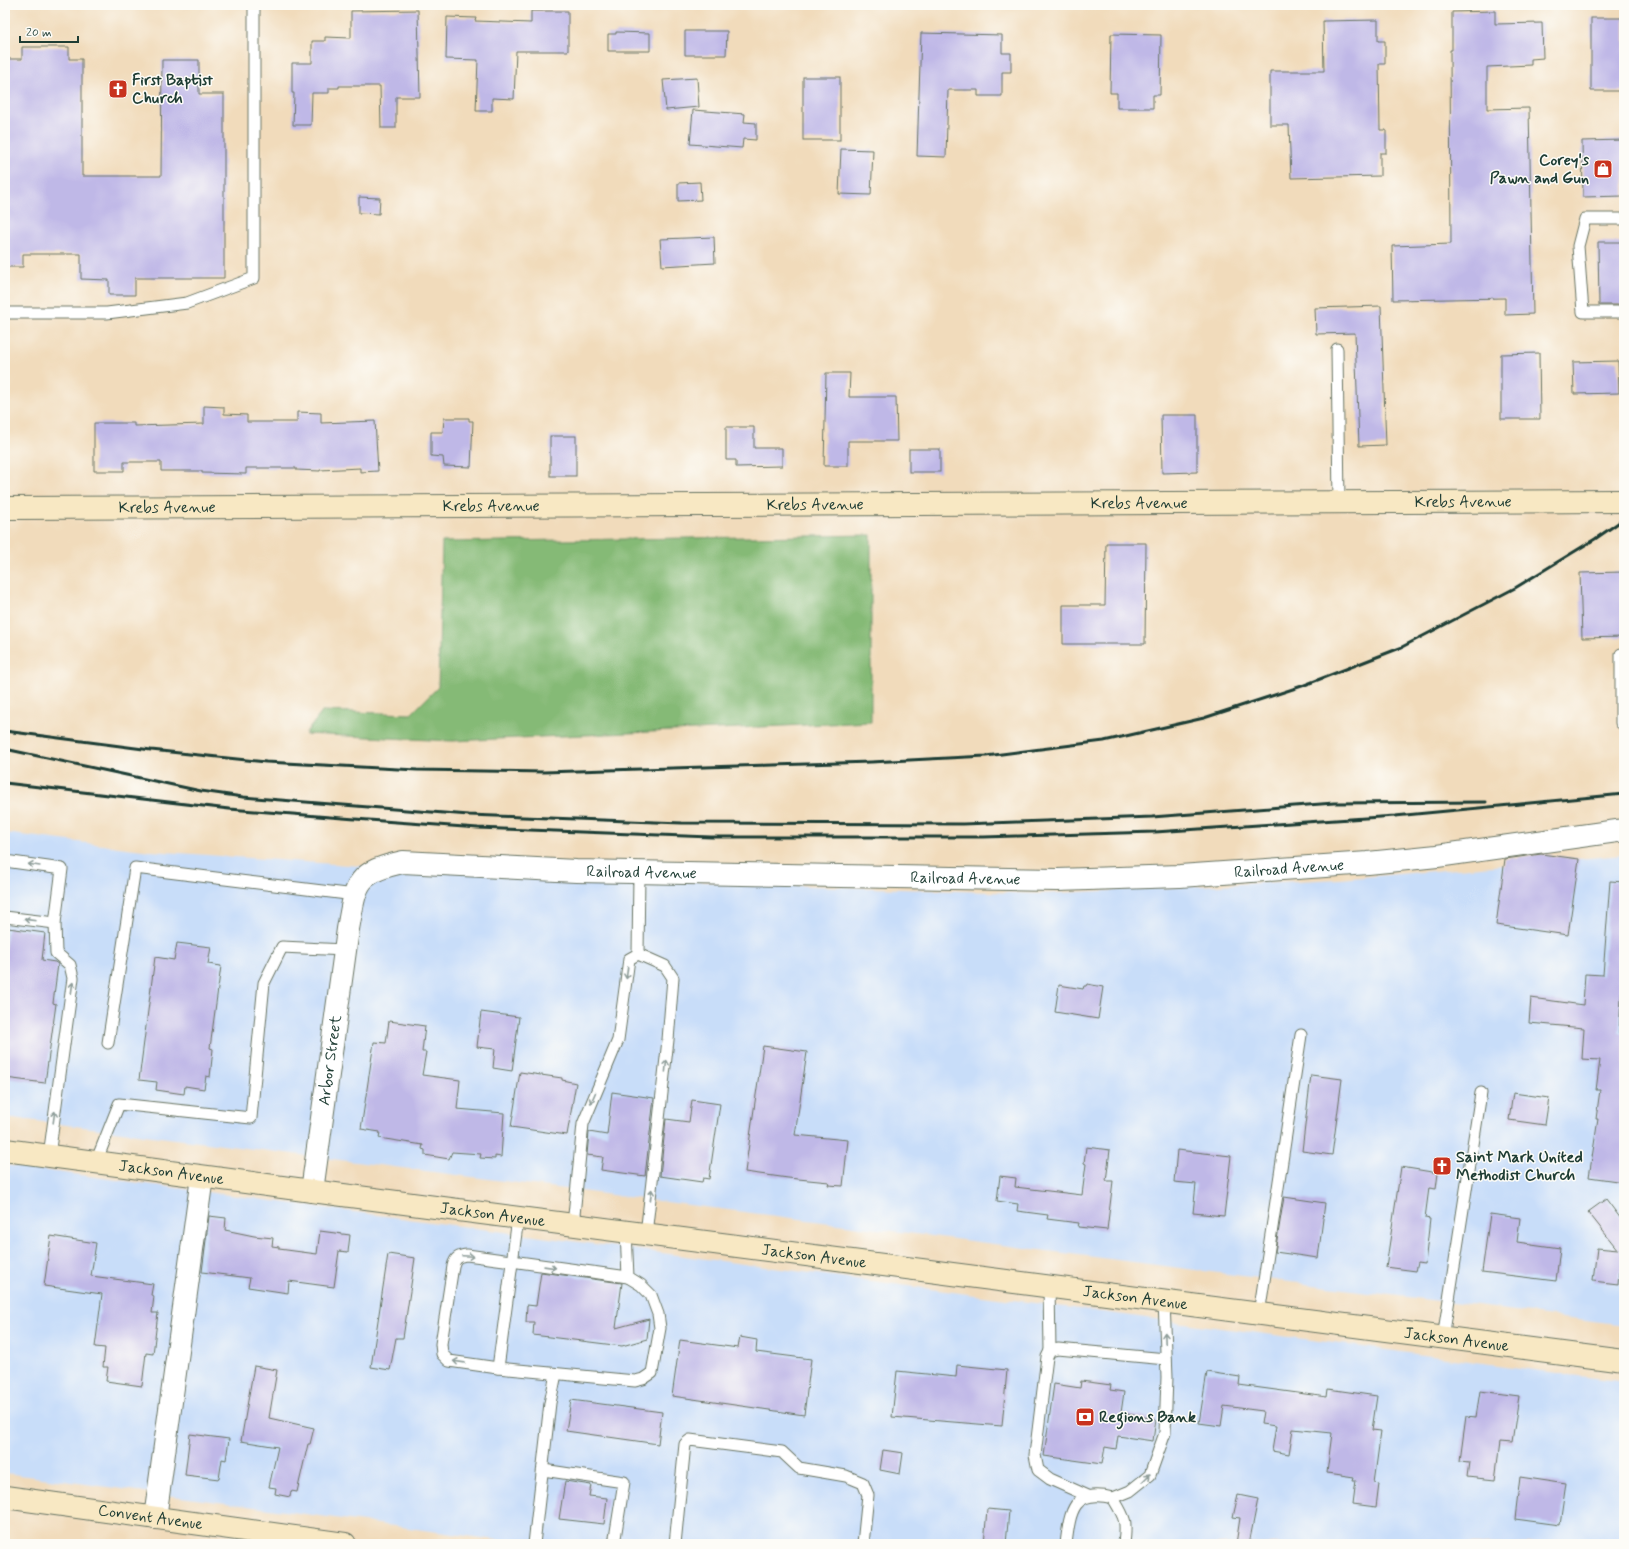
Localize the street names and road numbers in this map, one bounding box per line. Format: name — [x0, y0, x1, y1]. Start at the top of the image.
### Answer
street label: Krebs Avenue — [1414, 491, 1512, 512]
street label: Krebs Avenue — [1090, 492, 1188, 514]
street label: Krebs Avenue — [766, 494, 864, 515]
street label: Krebs Avenue — [442, 495, 540, 517]
street label: Krebs Avenue — [118, 497, 216, 518]
street label: Railroad Avenue — [1233, 854, 1345, 883]
street label: Railroad Avenue — [586, 861, 697, 884]
street label: Railroad Avenue — [910, 867, 1021, 890]
street label: Arbor Street — [313, 1013, 347, 1107]
street label: Jackson Avenue — [118, 1155, 226, 1190]
street label: Jackson Avenue — [439, 1197, 547, 1232]
street label: Jackson Avenue — [760, 1239, 868, 1273]
street label: Jackson Avenue — [1082, 1280, 1190, 1315]
street label: Jackson Avenue — [1403, 1322, 1511, 1357]
street label: Convent Avenue — [97, 1499, 205, 1535]

